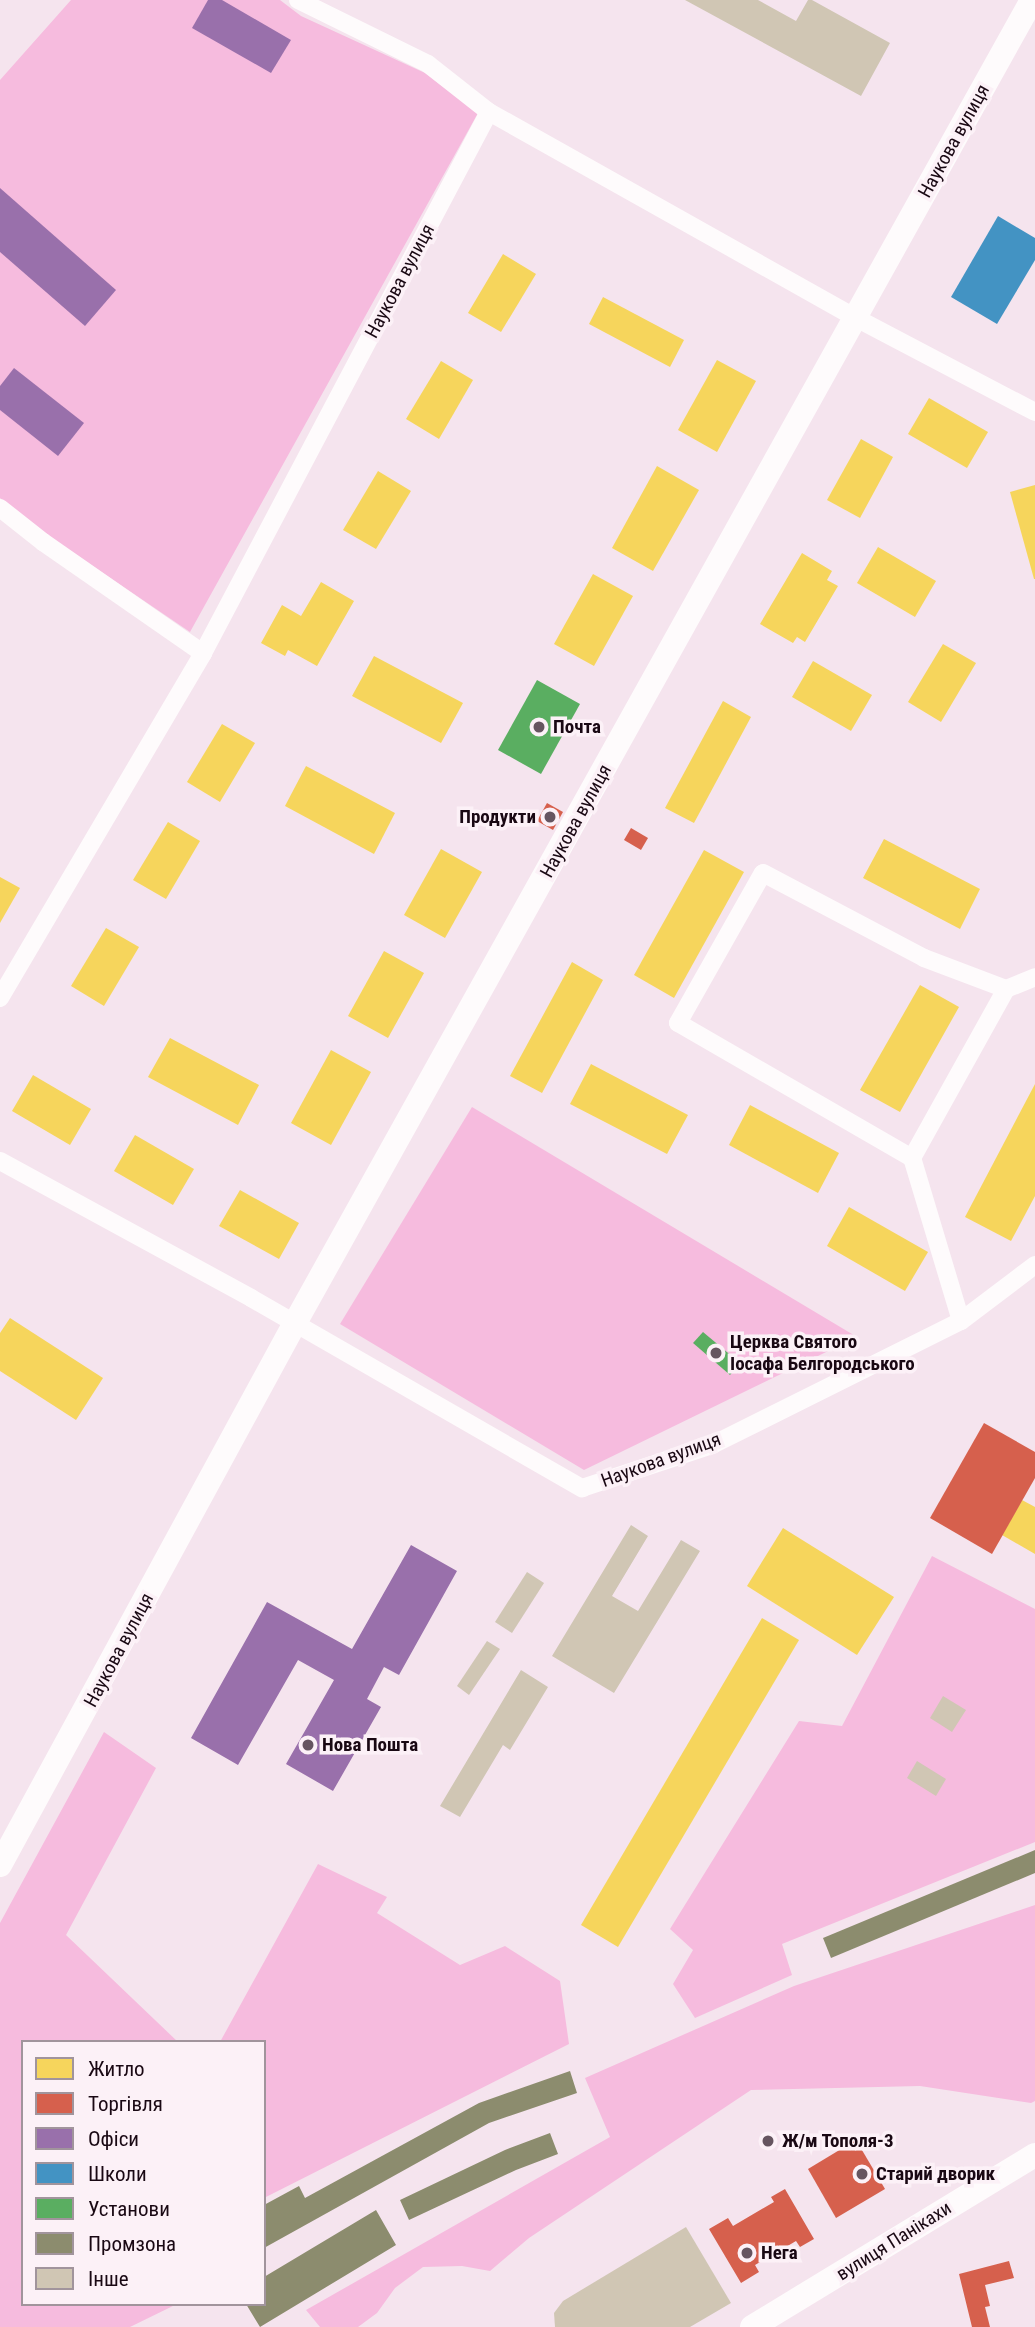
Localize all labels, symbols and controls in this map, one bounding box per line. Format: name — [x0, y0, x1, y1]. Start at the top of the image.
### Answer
street label: Наукова вулиця — [914, 80, 994, 202]
street label: Наукова вулиця — [360, 220, 440, 342]
place label: Почта — [553, 716, 601, 738]
marker: Почта — [531, 719, 547, 735]
street label: Наукова вулиця — [536, 760, 616, 882]
place label: Продукти — [459, 806, 536, 828]
marker: Продукти — [542, 809, 558, 825]
place label: Церква Святого Іосафа Белгородського — [730, 1331, 915, 1375]
marker: Церква Святого Іосафа Белгородського — [708, 1345, 724, 1361]
street label: Наукова вулиця — [598, 1428, 724, 1492]
street label: Наукова вулиця — [79, 1589, 159, 1711]
place label: Нова Пошта — [322, 1734, 418, 1756]
marker: Нова Пошта — [300, 1737, 316, 1753]
legend — [21, 2040, 266, 2306]
text: Житло — [88, 2057, 145, 2081]
text: Торгівля — [88, 2092, 163, 2116]
text: Офіси — [88, 2127, 139, 2151]
place label: Ж/м Тополя-3 — [782, 2130, 894, 2152]
marker: Ж/м Тополя-3 — [760, 2133, 776, 2149]
text: Школи — [88, 2162, 147, 2186]
place label: Старий дворик — [876, 2163, 995, 2185]
marker: Старий дворик — [854, 2166, 870, 2182]
text: Установи — [88, 2197, 170, 2221]
street label: вулиця Панікахи — [832, 2197, 956, 2285]
text: Промзона — [88, 2232, 176, 2256]
place label: Нега — [761, 2242, 798, 2264]
marker: Нега — [739, 2245, 755, 2261]
text: Інше — [88, 2267, 129, 2291]

